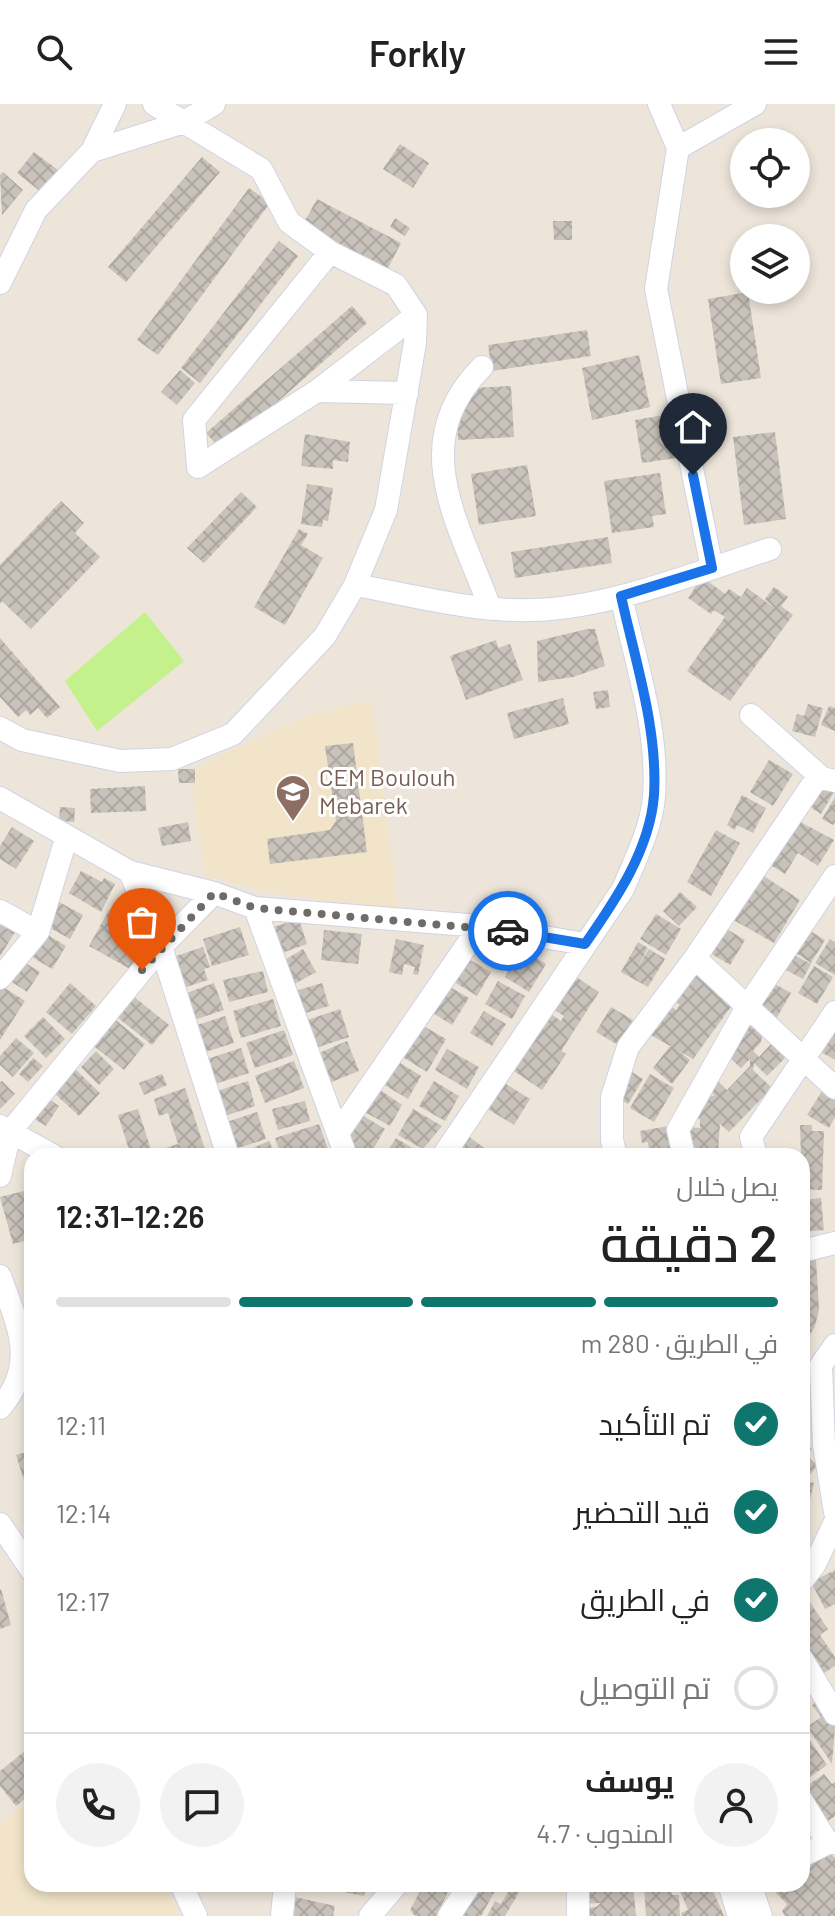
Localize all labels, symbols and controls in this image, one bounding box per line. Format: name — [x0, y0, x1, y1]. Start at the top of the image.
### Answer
icon: search — [32, 30, 76, 74]
icon: menu — [759, 30, 803, 74]
text: Forkly — [369, 31, 466, 74]
map controls — [730, 128, 810, 304]
button: locate — [730, 128, 810, 208]
button: layers — [730, 224, 810, 304]
pin — [659, 393, 727, 475]
icon: home — [671, 405, 715, 449]
place label: CEM Boulouh Mebarek — [319, 762, 455, 819]
school or university icon: CEM Boulouh Mebarek — [274, 773, 312, 823]
pin — [108, 888, 176, 970]
courier — [468, 891, 548, 971]
icon: bag — [120, 900, 164, 944]
icon: car — [486, 909, 530, 953]
text: يصل خلال — [676, 1170, 778, 1201]
text: 12:26–12:31 — [56, 1198, 204, 1234]
text: 2 دقيقة — [600, 1210, 778, 1272]
text: في الطريق · 280 m — [581, 1327, 778, 1358]
icon: check — [734, 1402, 778, 1446]
text: تم التأكيد — [599, 1405, 710, 1441]
text: 12:11 — [56, 1409, 106, 1440]
icon: check — [734, 1490, 778, 1534]
text: قيد التحضير — [574, 1493, 710, 1529]
text: 12:14 — [56, 1497, 111, 1528]
icon: check — [734, 1578, 778, 1622]
text: في الطريق — [580, 1581, 710, 1617]
text: 12:17 — [56, 1585, 109, 1616]
text: تم التوصيل — [579, 1669, 710, 1705]
text: يوسف — [585, 1762, 674, 1798]
button: phone — [56, 1763, 140, 1847]
button: chat — [160, 1763, 244, 1847]
button: person — [694, 1763, 778, 1847]
text: المندوب · 4.7 — [536, 1817, 674, 1848]

